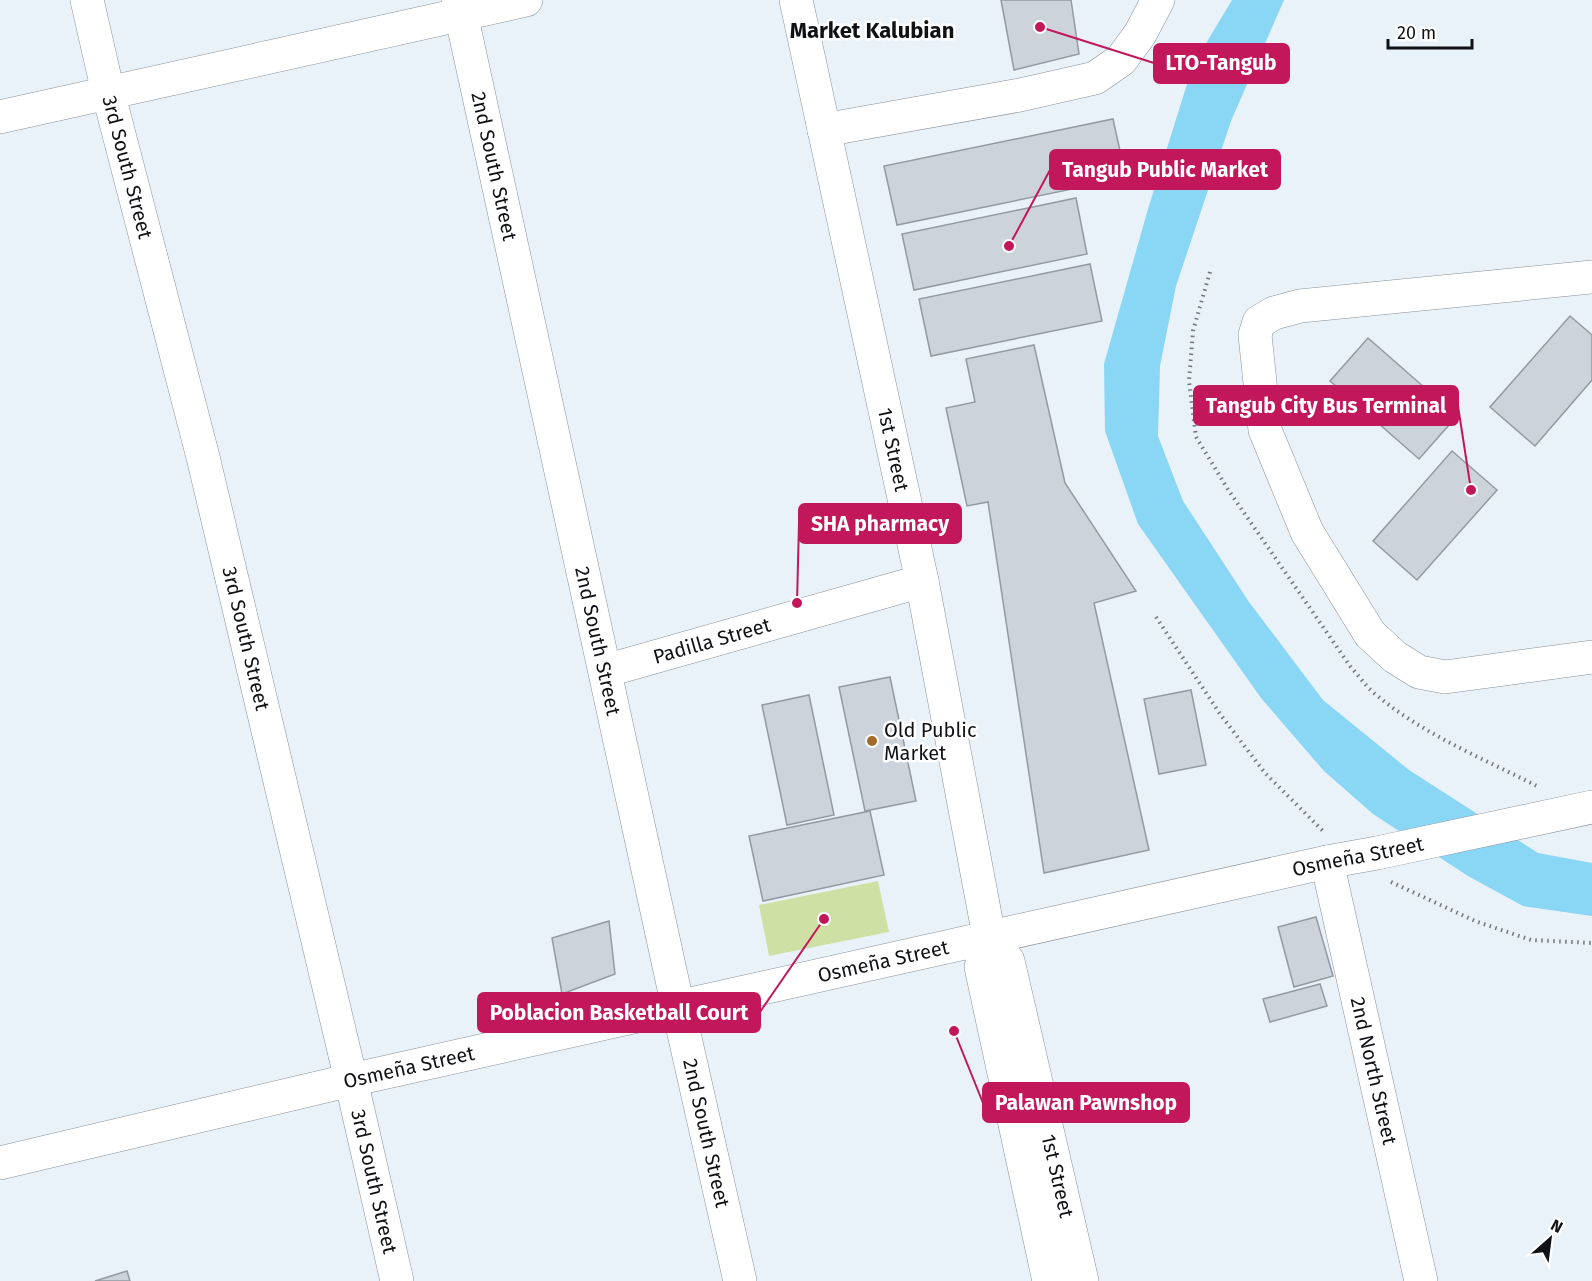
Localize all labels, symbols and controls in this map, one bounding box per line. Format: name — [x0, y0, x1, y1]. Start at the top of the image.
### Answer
scale bar — [1388, 12, 1472, 50]
district label: Market Kalubian — [790, 17, 954, 44]
text: 20 m — [1397, 22, 1436, 44]
callout: LTO-Tangub — [1154, 44, 1289, 83]
text: LTO-Tangub — [1165, 50, 1277, 76]
street label: 2nd South Street — [466, 89, 522, 244]
street label: 3rd South Street — [97, 93, 158, 242]
callout: Tangub Public Market — [1050, 150, 1280, 189]
text: Tangub Public Market — [1062, 157, 1269, 183]
callout: Tangub City Bus Terminal — [1194, 386, 1458, 425]
text: Tangub City Bus Terminal — [1206, 393, 1447, 419]
street label: 1st Street — [873, 406, 914, 494]
callout: SHA pharmacy — [799, 504, 961, 543]
text: SHA pharmacy — [811, 511, 949, 537]
street label: 3rd South Street — [217, 564, 275, 714]
street label: 2nd South Street — [570, 564, 626, 718]
street label: Padilla Street — [650, 612, 774, 669]
place label: Old Public Market — [884, 718, 977, 765]
marker: Old Public Market — [865, 734, 879, 748]
street label: Osmeña Street — [1290, 831, 1426, 881]
street label: Osmeña Street — [815, 935, 952, 987]
callout: Poblacion Basketball Court — [478, 993, 760, 1032]
street label: 2nd North Street — [1346, 995, 1402, 1148]
text: Poblacion Basketball Court — [490, 1000, 749, 1026]
street label: Osmeña Street — [341, 1041, 477, 1093]
street label: 2nd South Street — [678, 1056, 735, 1210]
callout: Palawan Pawnshop — [983, 1083, 1189, 1122]
text: Palawan Pawnshop — [995, 1090, 1177, 1116]
street label: 3rd South Street — [346, 1107, 403, 1257]
street label: 1st Street — [1036, 1132, 1079, 1221]
north arrow — [1520, 1209, 1580, 1269]
text: N — [1548, 1215, 1566, 1237]

